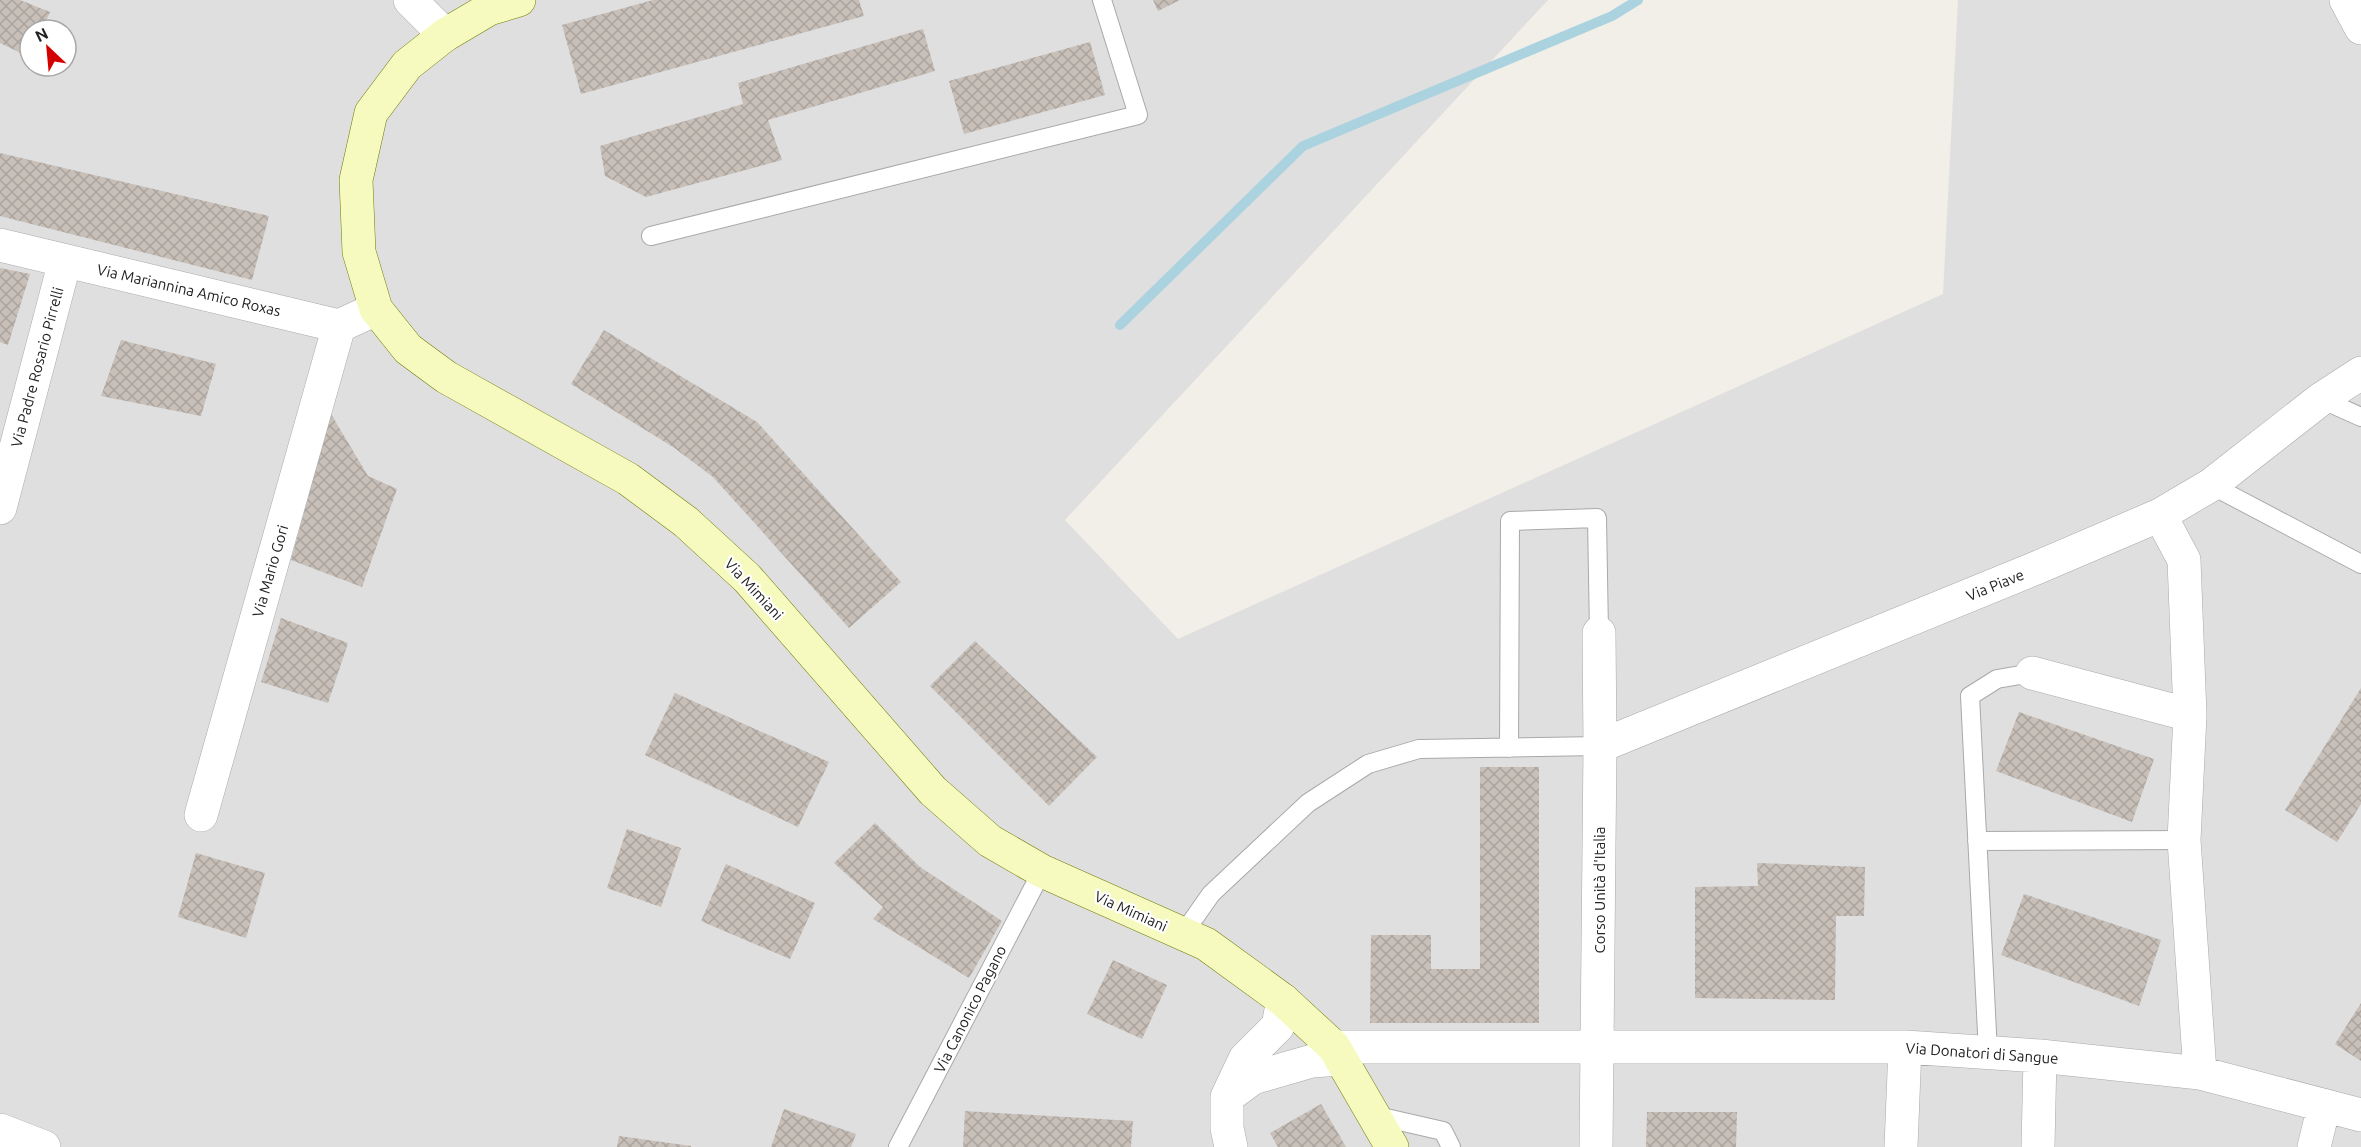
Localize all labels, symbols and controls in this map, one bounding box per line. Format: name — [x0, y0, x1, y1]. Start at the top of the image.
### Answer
north arrow — [18, 18, 78, 78]
text: N — [32, 24, 51, 45]
street label: Via Mariannina Amico Roxas — [95, 261, 283, 319]
street label: Via Padre Rosario Pirrelli — [7, 285, 67, 449]
street label: Via Mario Gori — [249, 523, 291, 619]
street label: Via Mimiani — [721, 555, 787, 623]
street label: Via Piave — [1964, 566, 2026, 604]
street label: Corso Unità d'Italia — [1591, 827, 1608, 953]
street label: Via Mimiani — [1092, 887, 1170, 935]
street label: Via Canonico Pagano — [931, 942, 1009, 1076]
street label: Via Donatori di Sangue — [1905, 1039, 2059, 1067]

